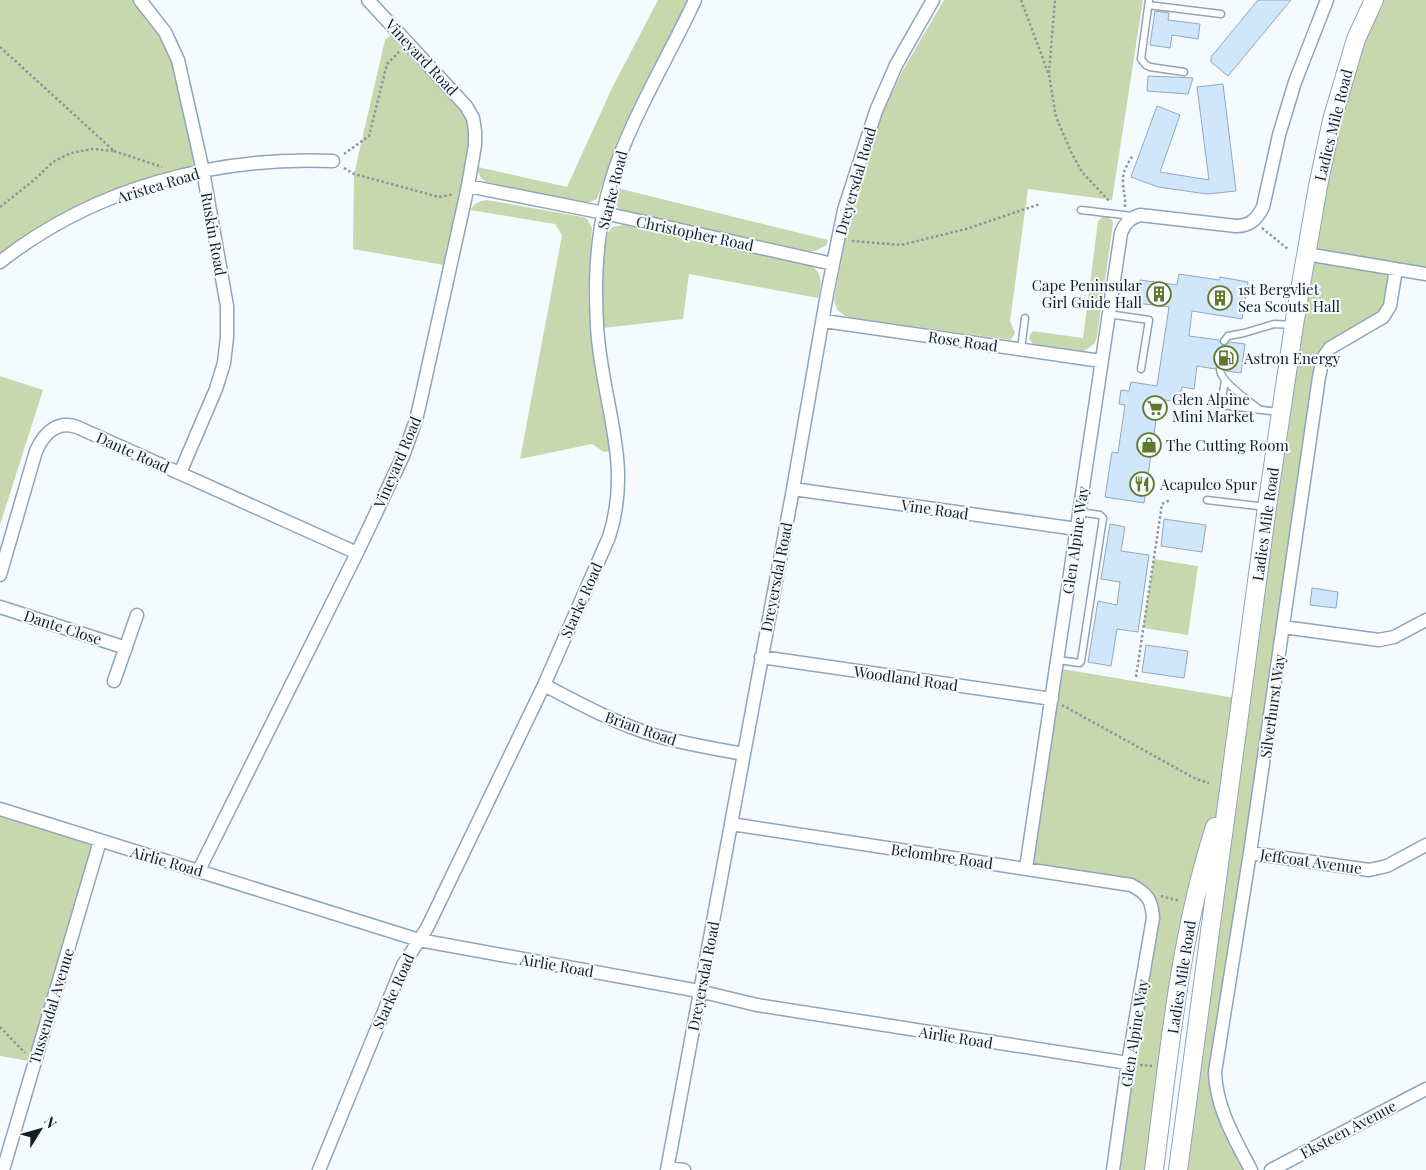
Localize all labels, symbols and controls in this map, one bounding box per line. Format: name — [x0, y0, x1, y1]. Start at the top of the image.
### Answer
street label: Vineyard Road — [381, 14, 463, 100]
street label: Ladies Mile Road — [1309, 67, 1357, 183]
street label: Dreyersdal Road — [830, 124, 880, 237]
street label: Starke Road — [593, 148, 632, 231]
street label: Aristea Road — [113, 163, 202, 207]
street label: Ruskin Road — [197, 191, 231, 278]
street label: Christopher Road — [634, 211, 756, 255]
place label: Cape Peninsular Girl Guide Hall — [1032, 275, 1142, 312]
place label: 1st Bergvliet Sea Scouts Hall — [1238, 279, 1340, 316]
building icon: Cape Peninsular Girl Guide Hall — [1146, 281, 1172, 307]
building icon: 1st Bergvliet Sea Scouts Hall — [1207, 285, 1233, 311]
street label: Rose Road — [927, 326, 999, 356]
fuel station icon: Astron Energy — [1213, 345, 1239, 371]
place label: Astron Energy — [1243, 348, 1341, 368]
place label: Glen Alpine Mini Market — [1172, 389, 1255, 426]
supermarket icon: Glen Alpine Mini Market — [1142, 395, 1168, 421]
street label: Vineyard Road — [368, 413, 425, 512]
street label: Dante Road — [93, 427, 173, 477]
shop icon: The Cutting Room — [1136, 432, 1162, 458]
place label: The Cutting Room — [1166, 435, 1289, 455]
street label: Ladies Mile Road — [1247, 466, 1283, 582]
restaurant icon: Acapulco Spur — [1129, 471, 1155, 497]
place label: Acapulco Spur — [1159, 474, 1258, 494]
street label: Glen Alpine Way — [1058, 484, 1093, 595]
street label: Vine Road — [899, 494, 970, 524]
street label: Dreyersdal Road — [756, 520, 796, 634]
street label: Starke Road — [555, 559, 607, 641]
street label: Dante Close — [21, 605, 105, 649]
street label: Silverhurst Way — [1255, 652, 1289, 759]
street label: Woodland Road — [852, 661, 960, 695]
street label: Brian Road — [602, 706, 680, 750]
street label: Belombre Road — [890, 839, 995, 873]
street label: Airlie Road — [128, 841, 206, 881]
street label: Jeffcoat Avenue — [1258, 844, 1363, 878]
street label: Dreyersdal Road — [683, 919, 723, 1033]
street label: Ladies Mile Road — [1162, 919, 1200, 1035]
street label: Tussendal Avenue — [24, 946, 78, 1066]
street label: Airlie Road — [518, 949, 596, 981]
street label: Starke Road — [367, 950, 419, 1032]
street label: Glen Alpine Way — [1116, 977, 1152, 1088]
street label: Airlie Road — [917, 1021, 995, 1053]
street label: Eksteen Avenue — [1296, 1095, 1400, 1163]
north arrow — [15, 1105, 65, 1155]
text: N — [40, 1112, 61, 1132]

